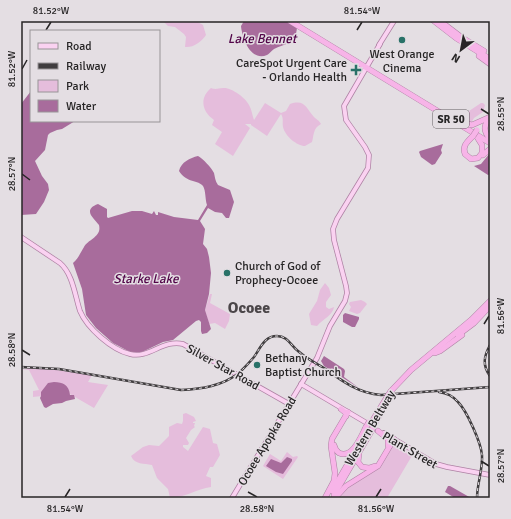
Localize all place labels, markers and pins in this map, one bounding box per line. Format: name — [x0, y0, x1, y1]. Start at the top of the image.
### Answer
marker: West Orange Cinema — [397, 35, 407, 45]
place label: West Orange Cinema — [369, 47, 435, 76]
place label: CareSpot Urgent Care - Orlando Health — [236, 56, 347, 85]
marker: CareSpot Urgent Care - Orlando Health — [350, 64, 362, 76]
place label: Church of God of Prophecy-Ocoee — [235, 259, 321, 288]
marker: Church of God of Prophecy-Ocoee — [222, 268, 232, 278]
place label: Bethany Baptist Church — [265, 351, 341, 380]
marker: Bethany Baptist Church — [252, 360, 262, 370]

